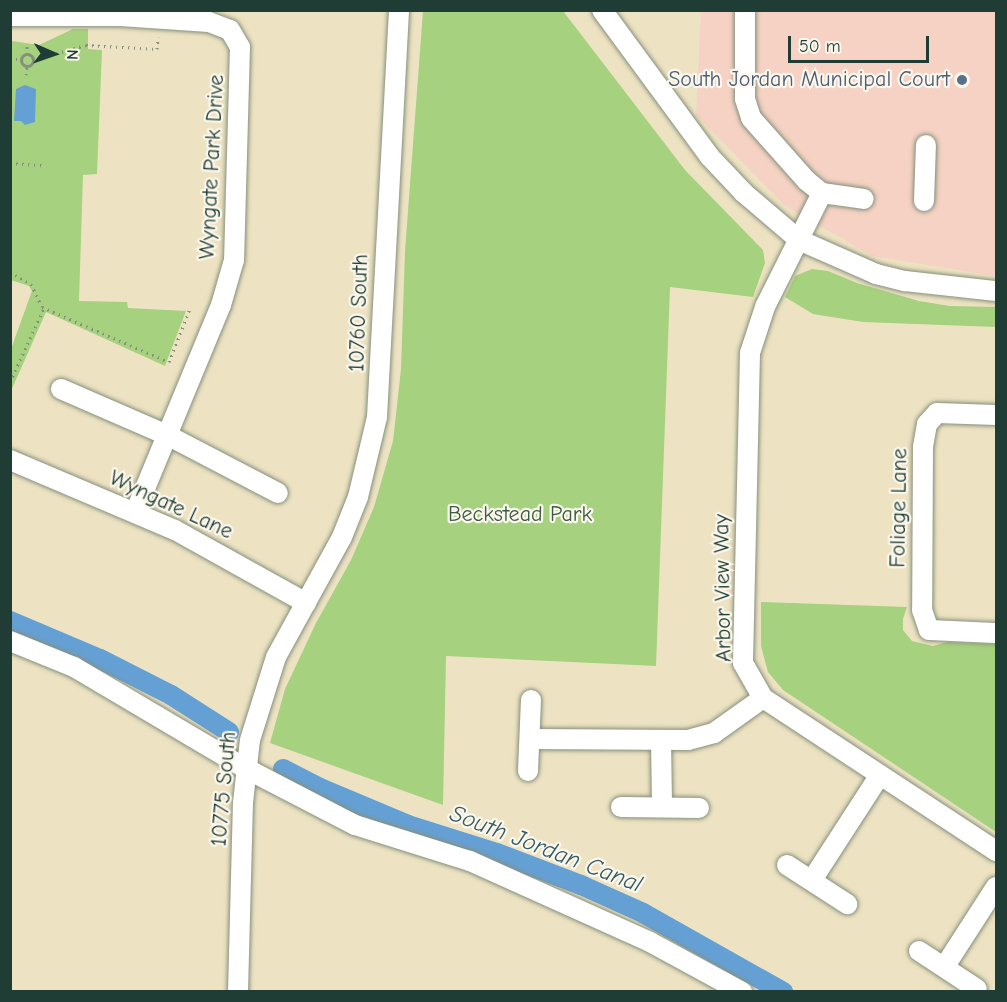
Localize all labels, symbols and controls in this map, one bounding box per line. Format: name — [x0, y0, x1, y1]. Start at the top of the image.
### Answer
north arrow — [24, 24, 84, 84]
scale bar — [791, 24, 932, 62]
text: 50 m — [799, 36, 841, 57]
text: N — [63, 49, 81, 60]
place label: South Jordan Municipal Court — [668, 67, 950, 93]
marker: South Jordan Municipal Court — [955, 73, 969, 87]
street label: Wyngate Park Drive — [194, 74, 230, 260]
street label: 10760 South — [344, 254, 374, 372]
street label: Foliage Lane — [885, 448, 913, 568]
street label: Wyngate Lane — [105, 465, 237, 545]
park label: Beckstead Park — [448, 502, 592, 528]
street label: Arbor View Way — [709, 514, 737, 662]
street label: 10775 South — [206, 730, 242, 848]
water label: South Jordan Canal — [446, 799, 646, 899]

